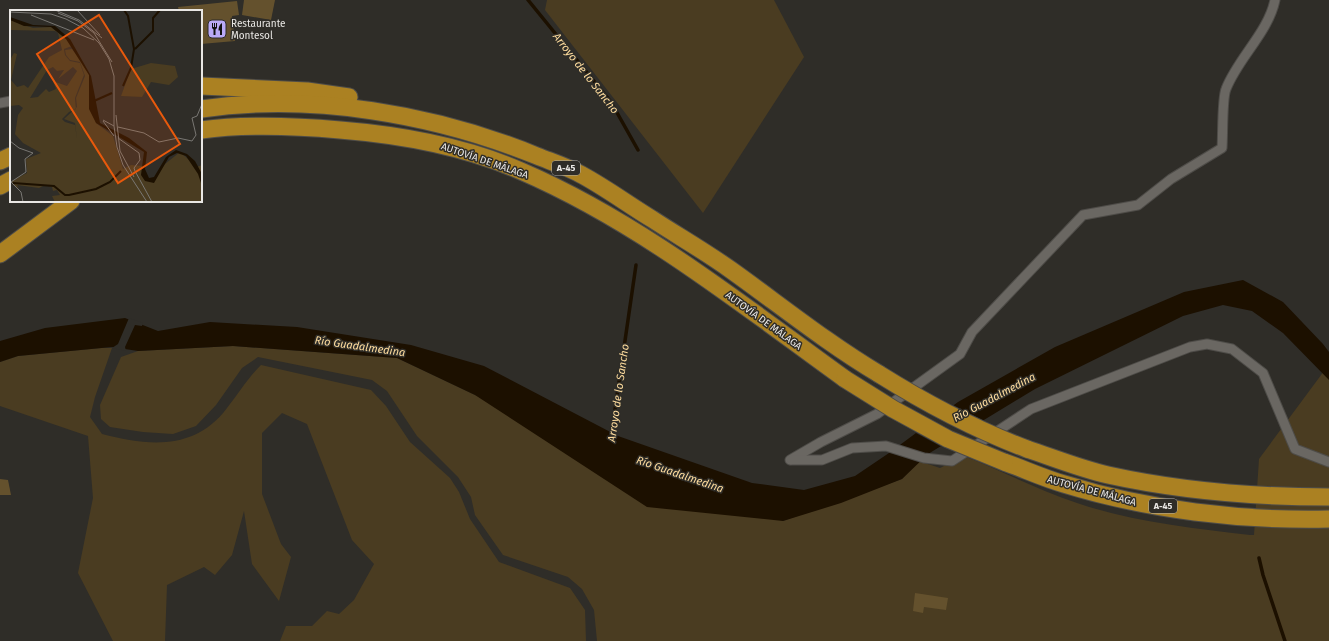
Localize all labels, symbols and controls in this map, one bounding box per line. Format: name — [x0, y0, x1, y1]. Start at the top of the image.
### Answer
inset map — [10, 10, 202, 202]
restaurant icon: Restaurante Montesol — [206, 18, 228, 40]
place label: Restaurante Montesol — [231, 18, 286, 42]
water label: Arroyo de lo Sancho — [549, 30, 621, 116]
street label: AUTOVÍA DE MÁLAGA — [439, 138, 531, 182]
road number: A-45 — [552, 161, 580, 175]
street label: AUTOVÍA DE MÁLAGA — [723, 287, 805, 353]
water label: Río Guadalmedina — [314, 334, 406, 359]
water label: Arroyo de lo Sancho — [605, 343, 632, 444]
water label: Río Guadalmedina — [951, 370, 1038, 425]
water label: Río Guadalmedina — [635, 453, 725, 495]
street label: AUTOVÍA DE MÁLAGA — [1046, 471, 1138, 509]
road number: A-45 — [1149, 499, 1177, 513]

